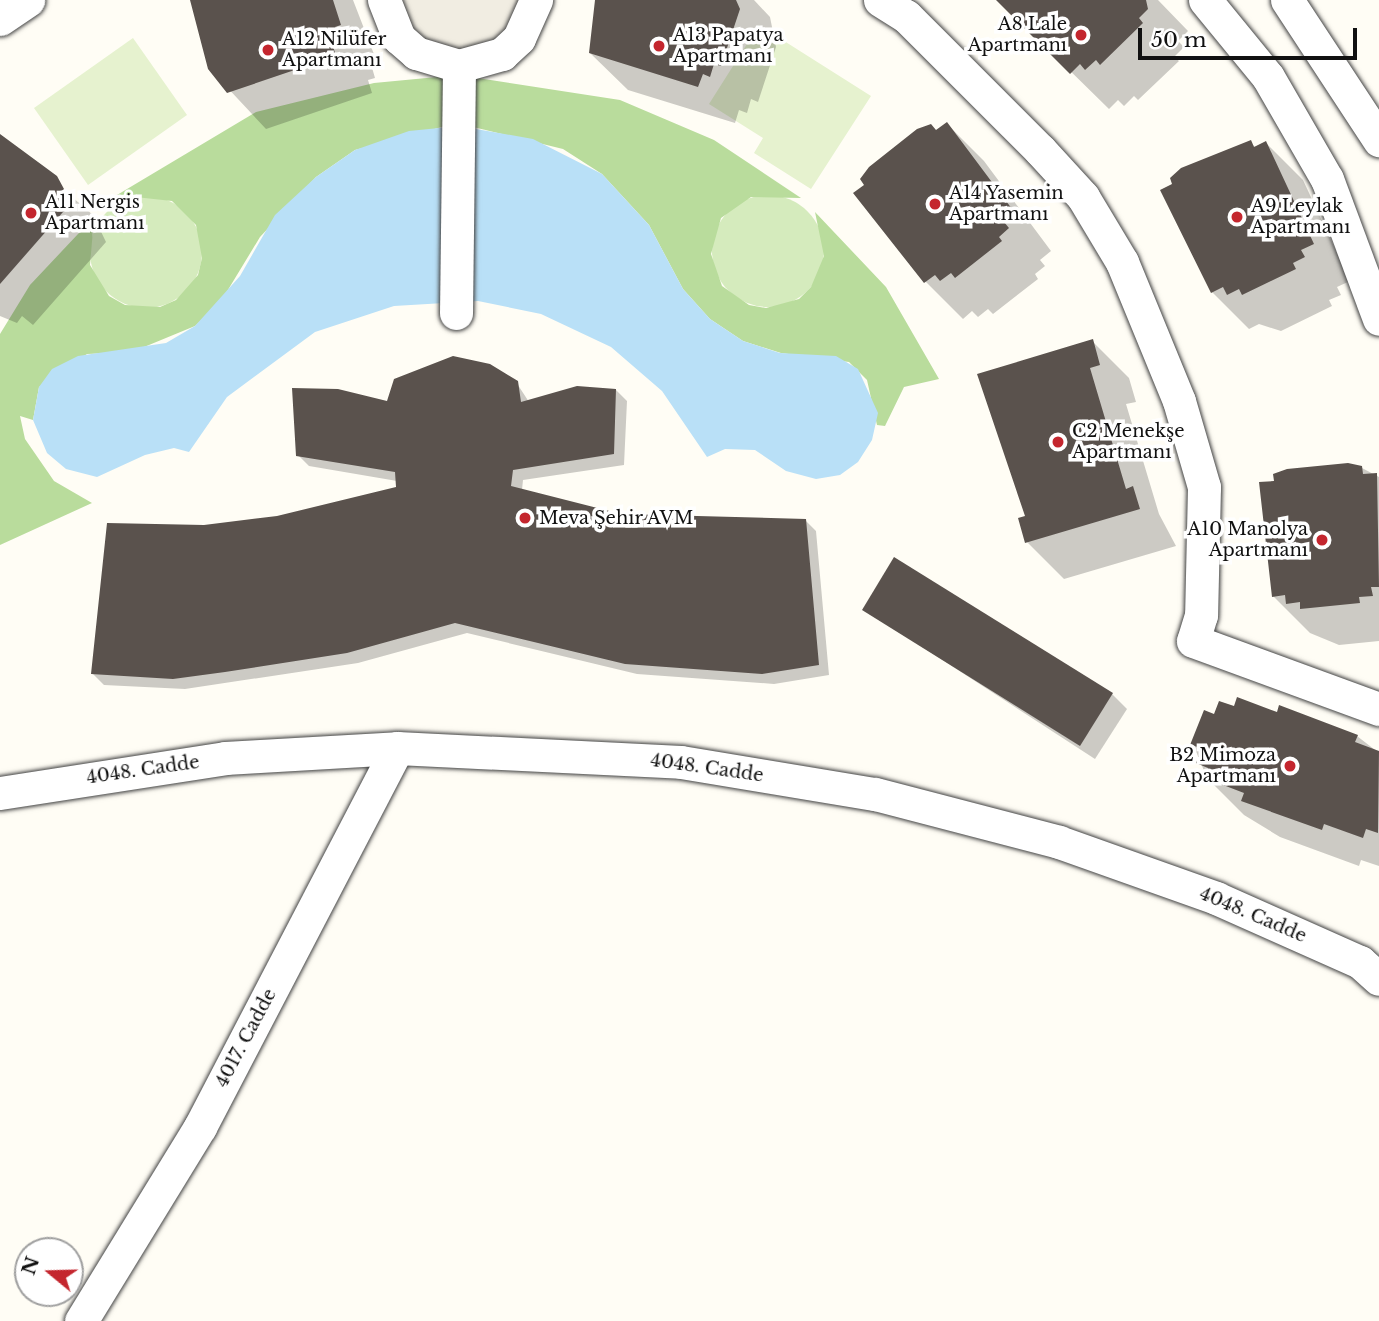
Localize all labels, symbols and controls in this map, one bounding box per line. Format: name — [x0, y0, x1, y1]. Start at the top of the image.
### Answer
place label: A8 Lale Apartmanı — [968, 14, 1067, 56]
scale bar — [1141, 14, 1360, 58]
place label: A13 Papatya Apartmanı — [673, 25, 784, 68]
marker: A8 Lale Apartmanı — [1073, 27, 1089, 43]
text: 50 m — [1151, 27, 1206, 53]
place label: A12 Nilüfer Apartmanı — [282, 29, 386, 72]
marker: A13 Papatya Apartmanı — [651, 38, 667, 54]
marker: A12 Nilüfer Apartmanı — [260, 42, 276, 58]
place label: A14 Yasemin Apartmanı — [949, 183, 1064, 226]
place label: A11 Nergis Apartmanı — [45, 192, 144, 234]
marker: A14 Yasemin Apartmanı — [927, 196, 943, 212]
place label: A9 Leylak Apartmanı — [1251, 196, 1350, 238]
marker: A11 Nergis Apartmanı — [23, 205, 39, 221]
marker: A9 Leylak Apartmanı — [1229, 209, 1245, 225]
place label: C2 Menekşe Apartmanı — [1072, 421, 1184, 464]
marker: C2 Menekşe Apartmanı — [1050, 434, 1066, 450]
place label: Meva Şehir AVM — [539, 507, 695, 529]
marker: Meva Şehir AVM — [517, 510, 533, 526]
place label: A10 Manolya Apartmanı — [1187, 519, 1308, 562]
marker: A10 Manolya Apartmanı — [1314, 532, 1330, 548]
place label: B2 Mimoza Apartmanı — [1169, 745, 1276, 788]
street label: 4048. Cadde — [649, 749, 765, 787]
street label: 4048. Cadde — [85, 751, 201, 789]
marker: B2 Mimoza Apartmanı — [1282, 758, 1298, 774]
street label: 4048. Cadde — [1196, 883, 1310, 947]
street label: 4017. Cadde — [211, 985, 281, 1091]
north arrow — [14, 1237, 84, 1307]
text: N — [17, 1253, 44, 1278]

